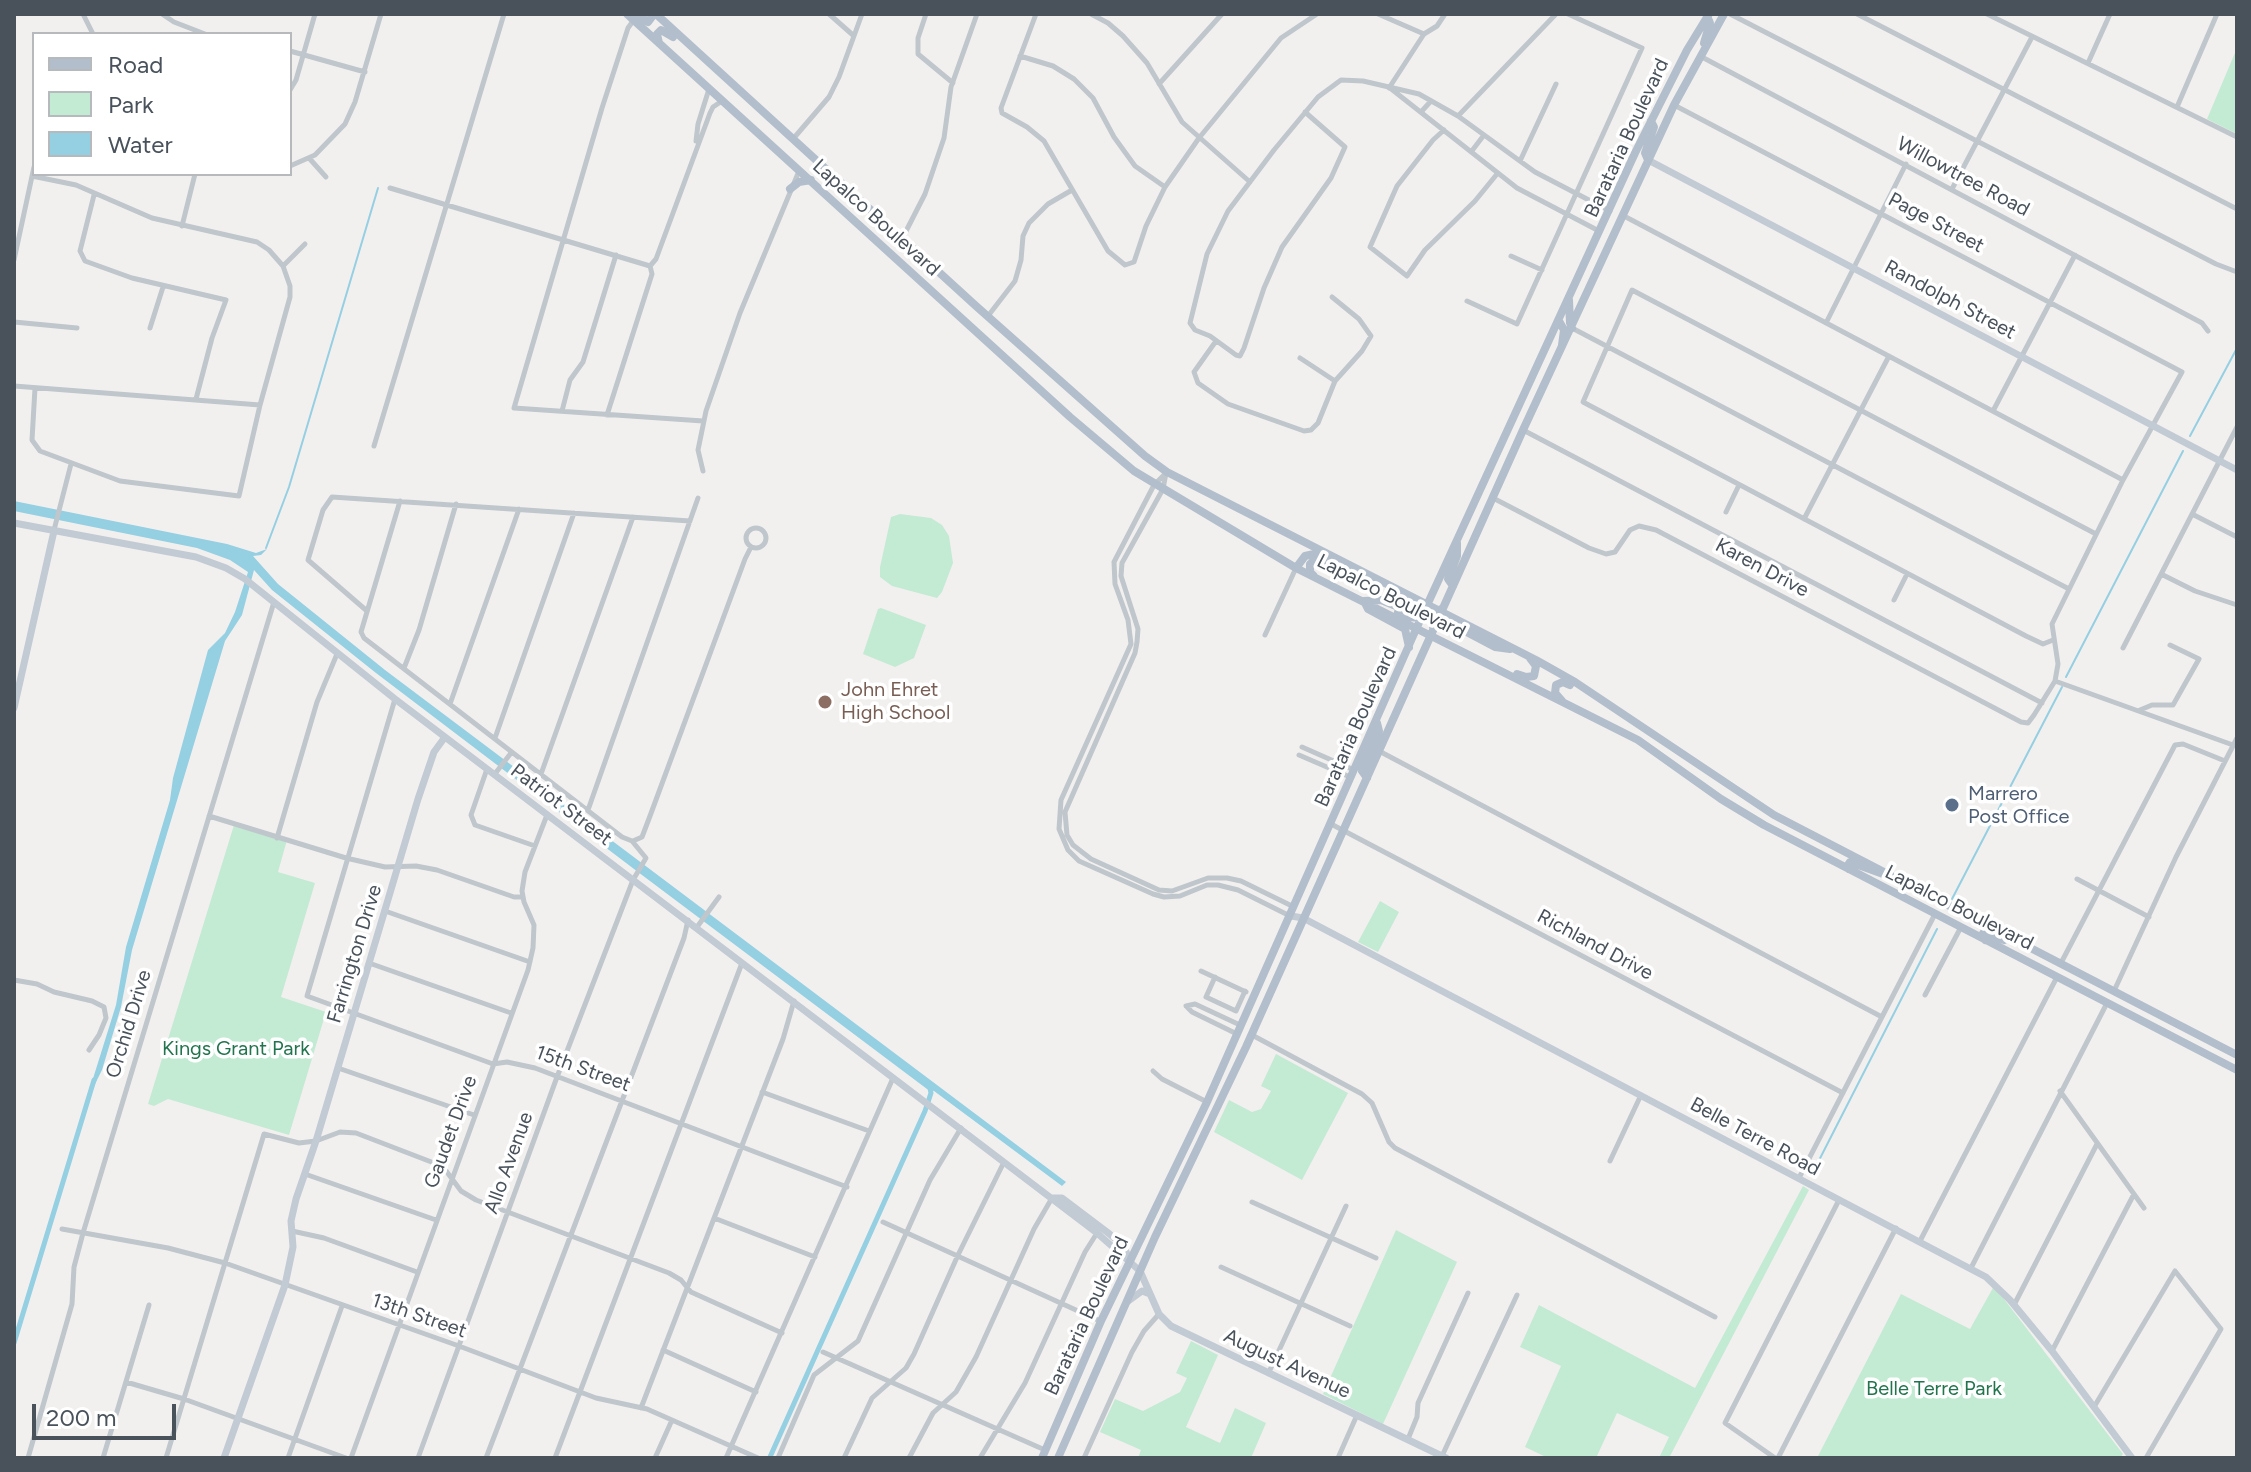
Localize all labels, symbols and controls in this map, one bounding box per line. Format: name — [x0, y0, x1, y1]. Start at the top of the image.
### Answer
legend — [32, 32, 292, 176]
text: Road — [108, 50, 163, 79]
street label: Barataria Boulevard — [1580, 55, 1674, 221]
text: Park — [108, 90, 154, 119]
text: Water — [108, 130, 173, 159]
street label: Willowtree Road — [1893, 132, 2033, 222]
street label: Lapalco Boulevard — [807, 154, 945, 282]
street label: Page Street — [1884, 188, 1988, 258]
street label: Randolph Street — [1880, 255, 2020, 345]
street label: Karen Drive — [1711, 533, 1813, 603]
street label: Lapalco Boulevard — [1313, 549, 1469, 645]
street label: Barataria Boulevard — [1310, 643, 1402, 811]
place label: John Ehret High School — [841, 678, 950, 725]
marker: John Ehret High School — [816, 693, 834, 711]
street label: Patriot Street — [506, 759, 616, 851]
place label: Marrero Post Office — [1968, 782, 2069, 829]
marker: Marrero Post Office — [1943, 796, 1961, 814]
street label: Lapalco Boulevard — [1881, 860, 2037, 956]
street label: Farrington Drive — [323, 882, 387, 1026]
street label: Richland Drive — [1533, 904, 1657, 986]
street label: Orchid Drive — [101, 967, 157, 1081]
park label: Kings Grant Park — [162, 1037, 310, 1061]
street label: 15th Street — [532, 1041, 634, 1097]
street label: Gaudet Drive — [420, 1072, 482, 1192]
street label: Belle Terre Road — [1686, 1093, 1824, 1181]
street label: Allo Avenue — [480, 1109, 538, 1217]
street label: Barataria Boulevard — [1040, 1233, 1134, 1399]
street label: 13th Street — [368, 1289, 470, 1343]
street label: August Avenue — [1220, 1324, 1354, 1404]
park label: Belle Terre Park — [1866, 1377, 2002, 1401]
scale bar — [36, 1388, 180, 1438]
text: 200 m — [46, 1403, 117, 1432]

